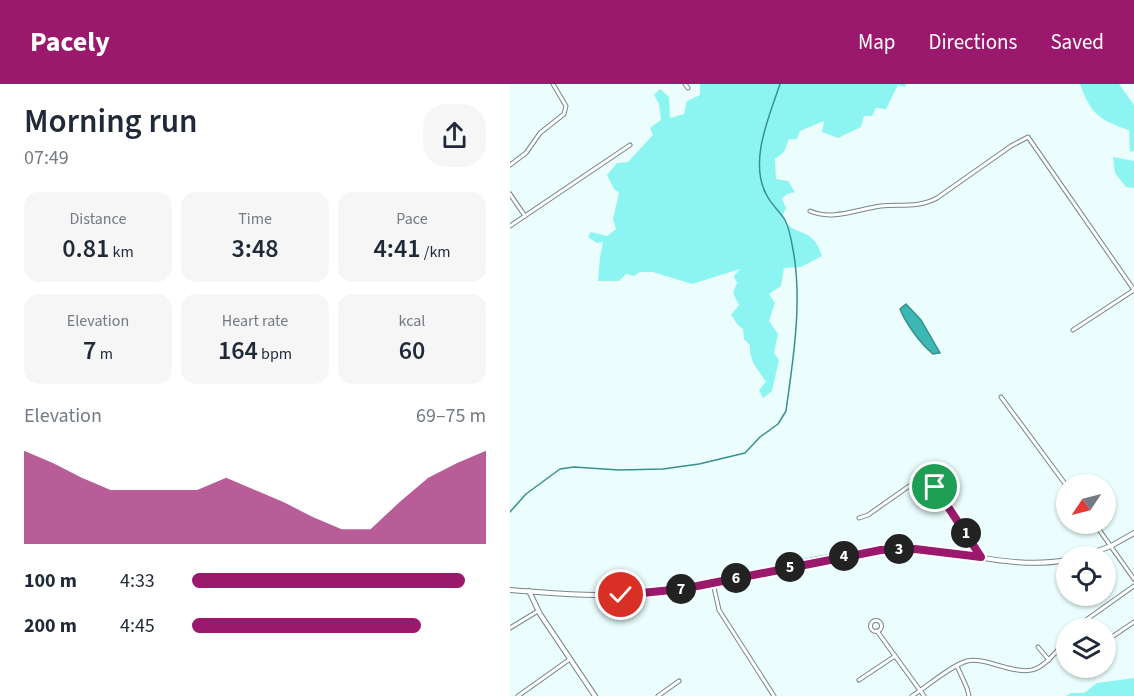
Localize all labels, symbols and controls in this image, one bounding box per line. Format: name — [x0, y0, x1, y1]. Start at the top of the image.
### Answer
text: Pacely — [30, 22, 110, 62]
text: Map — [858, 27, 896, 57]
text: Directions — [929, 27, 1017, 57]
text: Saved — [1050, 27, 1104, 57]
text: Morning run — [24, 98, 198, 145]
button: share — [423, 104, 486, 167]
text: 07:49 — [24, 144, 69, 172]
text: Distance — [70, 208, 126, 230]
text: Time — [238, 208, 272, 230]
text: Pace — [396, 208, 428, 230]
text: 0.81 — [62, 230, 109, 267]
text: 3:48 — [231, 230, 279, 267]
text: 4:41 — [373, 230, 421, 267]
text: km — [109, 241, 134, 263]
text: /km — [421, 241, 451, 263]
text: Elevation — [67, 310, 129, 332]
text: Heart rate — [222, 310, 288, 332]
text: kcal — [399, 310, 425, 332]
text: 7 — [83, 332, 96, 369]
text: 164 — [218, 332, 258, 369]
text: 60 — [399, 332, 425, 369]
text: m — [96, 343, 113, 365]
text: bpm — [258, 343, 292, 365]
text: Elevation — [24, 402, 102, 430]
text: 69–75 m — [416, 402, 486, 430]
pin — [909, 461, 960, 512]
icon: arrive — [918, 470, 951, 503]
north arrow — [1056, 474, 1116, 534]
map controls — [1056, 474, 1116, 678]
pin: 1 — [951, 518, 981, 548]
text: 1 — [962, 522, 970, 544]
pin: 3 — [884, 534, 914, 564]
text: 3 — [895, 538, 903, 560]
pin: 4 — [829, 541, 859, 571]
text: 4 — [840, 545, 848, 567]
button: locate — [1056, 546, 1116, 606]
pin: 5 — [775, 552, 805, 582]
text: 5 — [786, 556, 794, 578]
pin: 6 — [721, 563, 751, 593]
text: 100 m — [24, 567, 77, 595]
text: 4:33 — [120, 567, 155, 595]
text: 6 — [732, 567, 740, 589]
pin — [595, 569, 646, 620]
pin: 7 — [666, 574, 696, 604]
icon: check — [604, 578, 637, 611]
text: 7 — [677, 578, 685, 600]
text: 200 m — [24, 612, 77, 640]
text: 4:45 — [120, 612, 155, 640]
button: layers — [1056, 618, 1116, 678]

